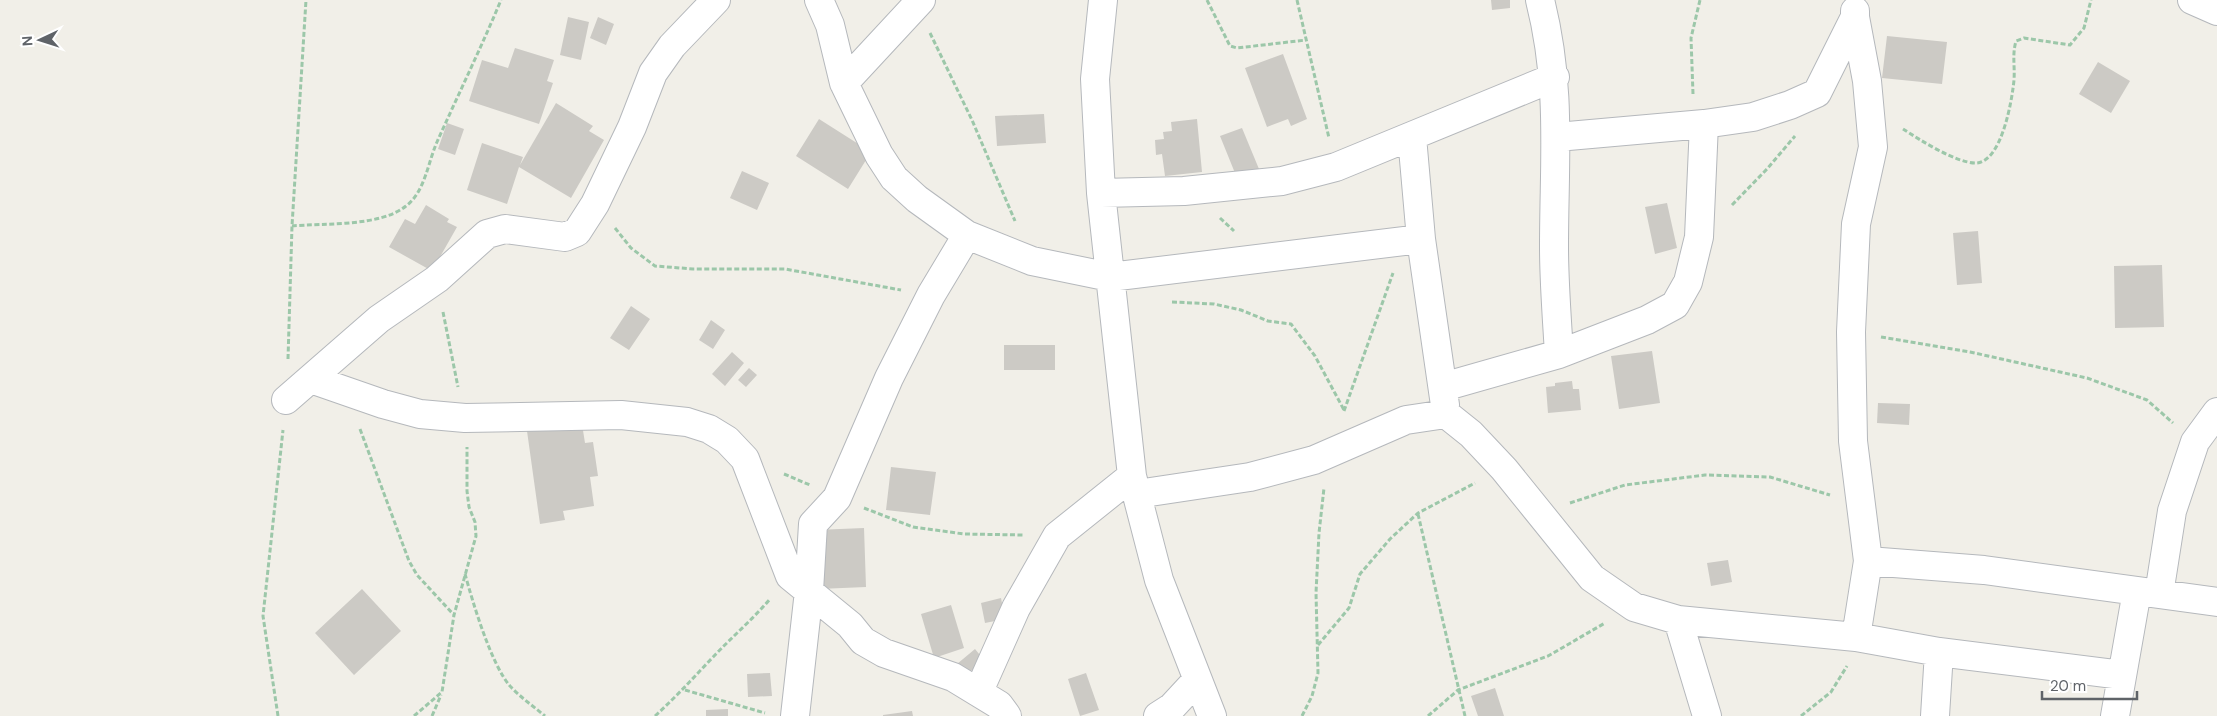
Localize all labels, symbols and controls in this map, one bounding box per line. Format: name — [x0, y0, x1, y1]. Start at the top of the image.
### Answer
north arrow — [15, 15, 65, 65]
text: N — [18, 35, 36, 47]
scale bar — [2042, 668, 2137, 700]
text: 20 m — [2050, 676, 2086, 696]

